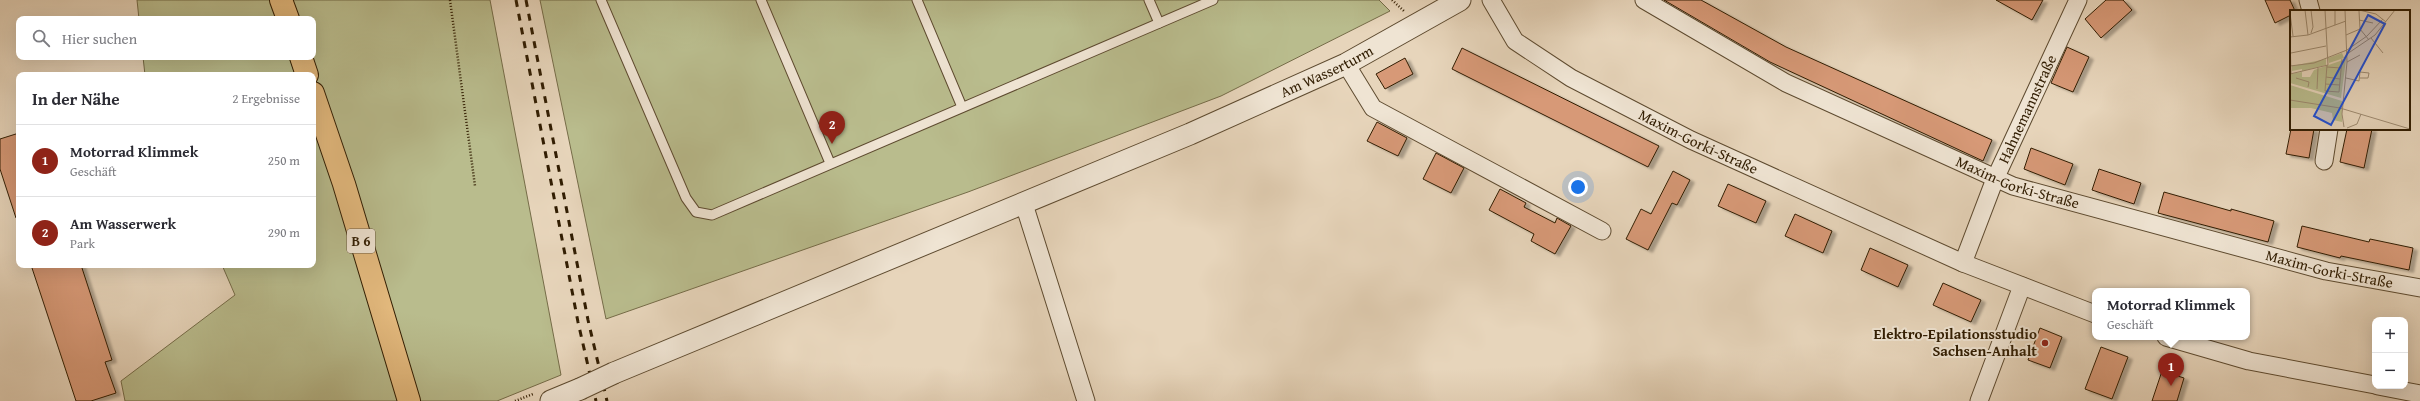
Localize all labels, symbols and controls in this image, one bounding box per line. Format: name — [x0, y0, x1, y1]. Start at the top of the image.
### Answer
inset map — [2290, 10, 2410, 130]
search box — [16, 16, 316, 60]
icon: search — [30, 27, 52, 49]
text: Hier suchen — [62, 28, 137, 49]
street label: Am Wasserturm — [1277, 39, 1378, 102]
street label: Hahnemannstraße — [1993, 51, 2061, 167]
text: In der Nähe — [32, 86, 120, 111]
text: 2 Ergebnisse — [232, 89, 300, 108]
street label: Maxim-Gorki-Straße — [1635, 104, 1761, 179]
pin: 2 — [819, 111, 845, 144]
text: Motorrad Klimmek — [70, 141, 198, 162]
street label: Maxim-Gorki-Straße — [1953, 150, 2082, 214]
text: 1 — [42, 151, 48, 170]
text: 250 m — [268, 151, 300, 170]
text: Geschäft — [70, 162, 117, 181]
your location — [1568, 177, 1588, 197]
text: Am Wasserwerk — [70, 213, 176, 234]
text: 2 — [42, 223, 48, 242]
text: 290 m — [268, 223, 300, 242]
road number: B 6 — [347, 229, 375, 253]
text: Park — [70, 234, 95, 253]
street label: Maxim-Gorki-Straße — [2263, 244, 2395, 293]
popup — [2092, 288, 2250, 340]
text: Motorrad Klimmek — [2107, 294, 2235, 315]
text: Geschäft — [2107, 315, 2154, 334]
map controls — [2372, 317, 2408, 389]
button: + — [2372, 317, 2408, 353]
place label: Elektro-Epilationsstudio Sachsen-Anhalt — [1874, 323, 2037, 361]
marker: Elektro-Epilationsstudio Sachsen-Anhalt — [2040, 338, 2050, 348]
pin: 1 — [2158, 353, 2184, 386]
button: − — [2372, 353, 2408, 389]

